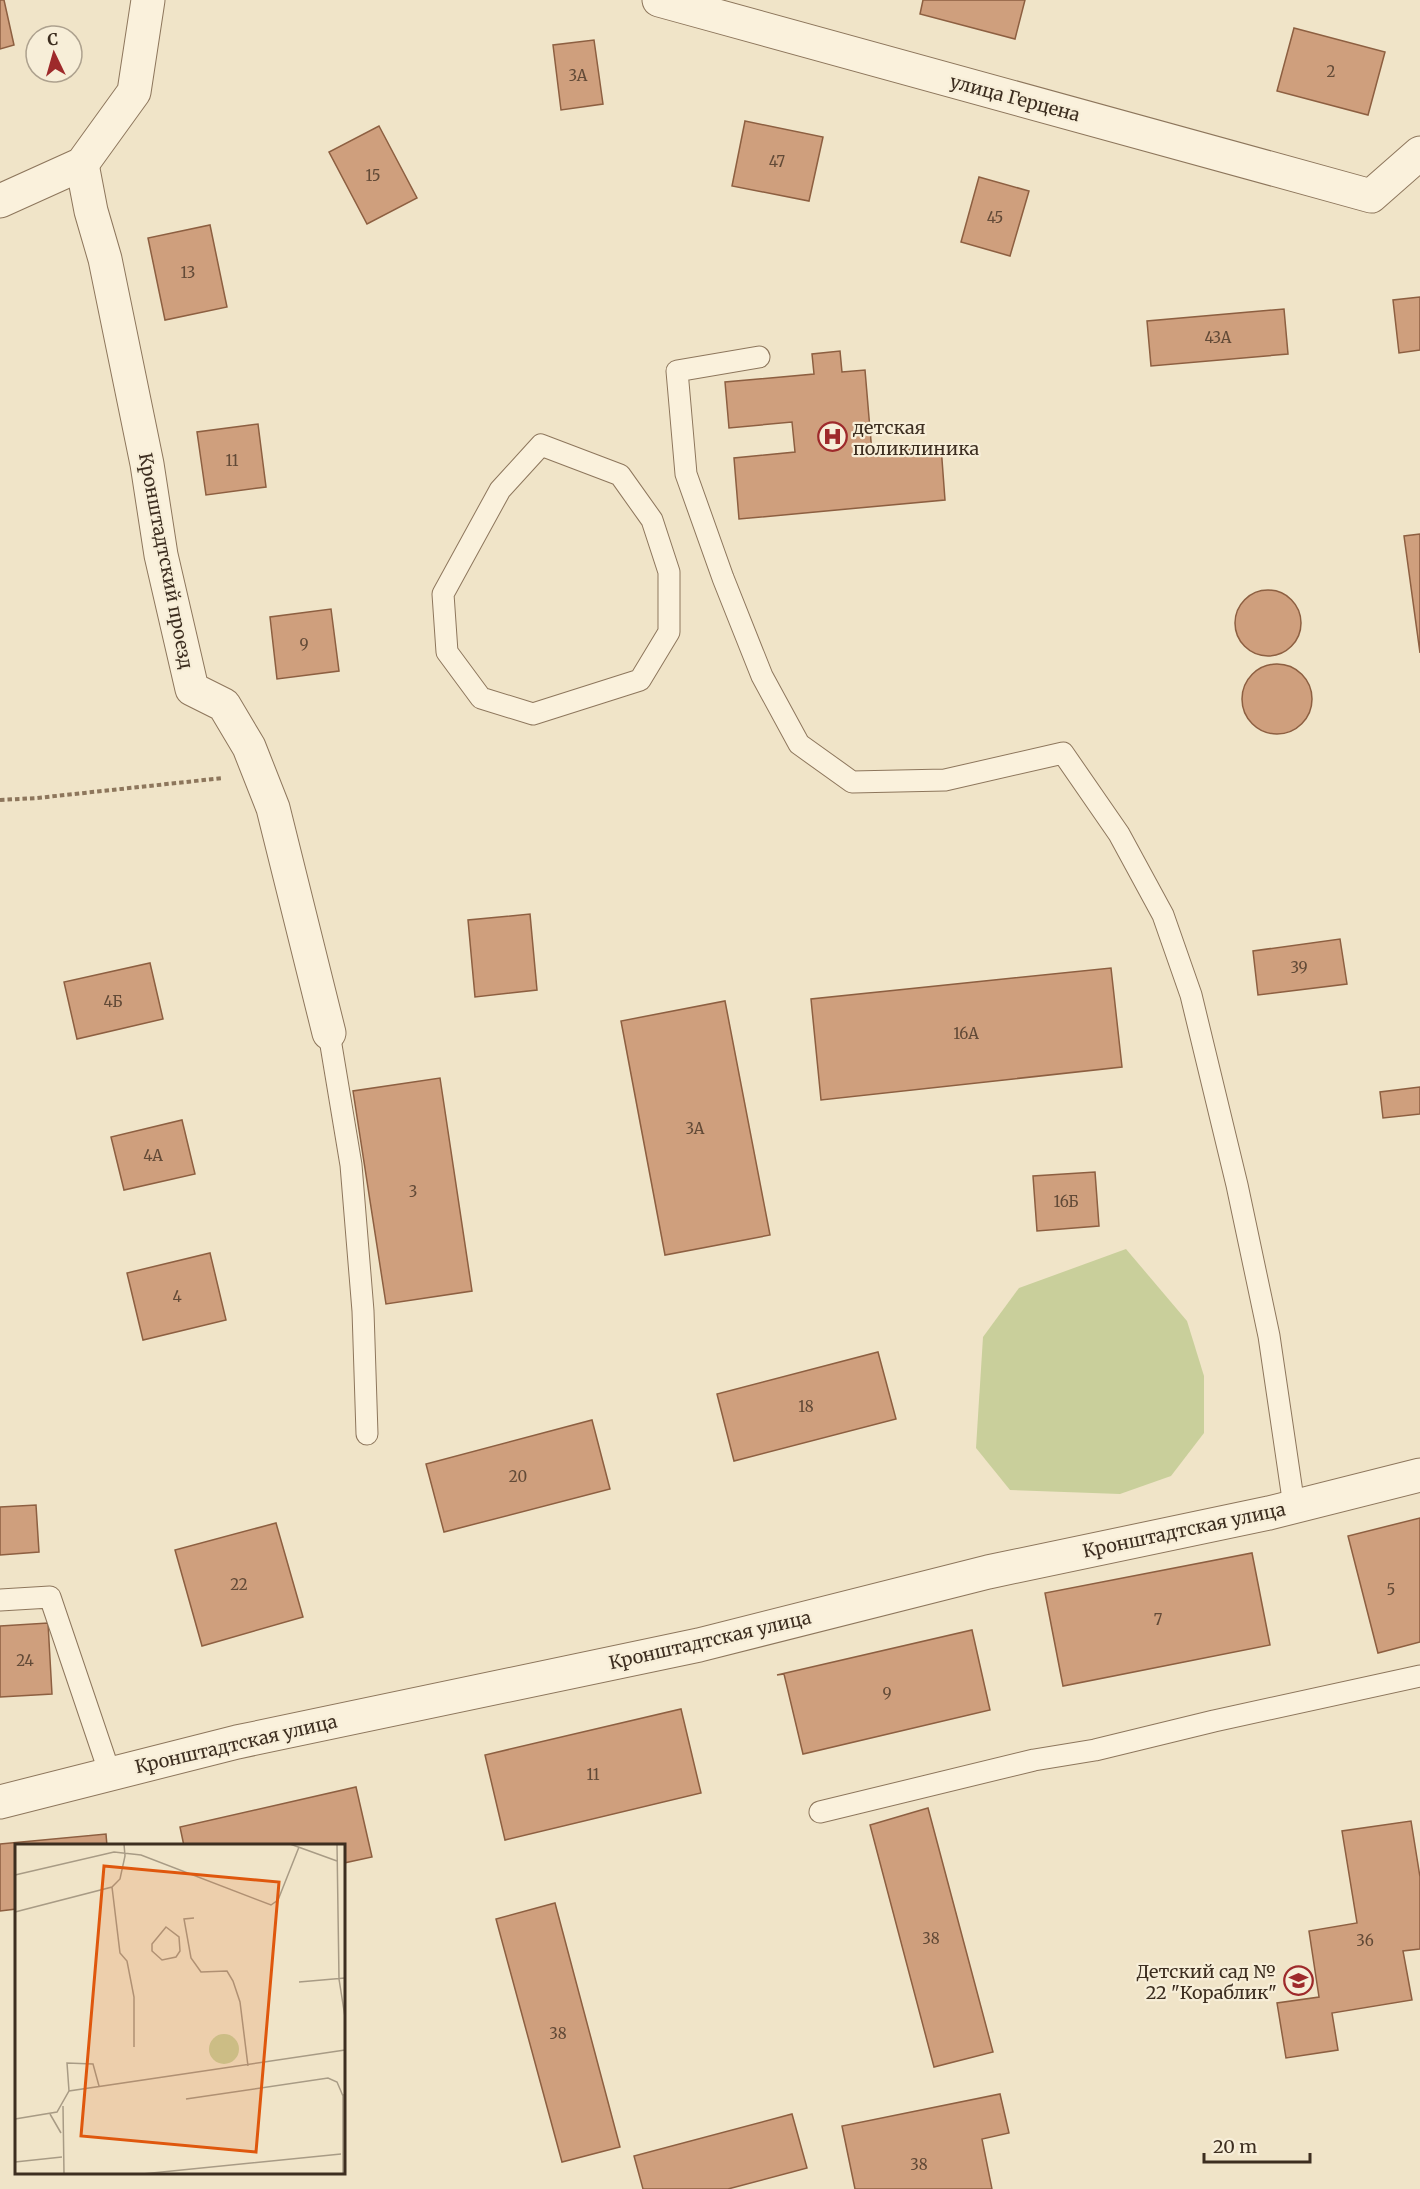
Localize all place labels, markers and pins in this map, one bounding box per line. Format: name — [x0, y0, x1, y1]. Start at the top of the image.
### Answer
place label: детская поликлиника — [852, 416, 980, 460]
hospital icon: детская поликлиника — [816, 421, 848, 453]
place label: Детский сад № 22 "Кораблик" — [1136, 1960, 1277, 2004]
school or university icon: Детский сад № 22 "Кораблик" — [1282, 1965, 1314, 1997]

